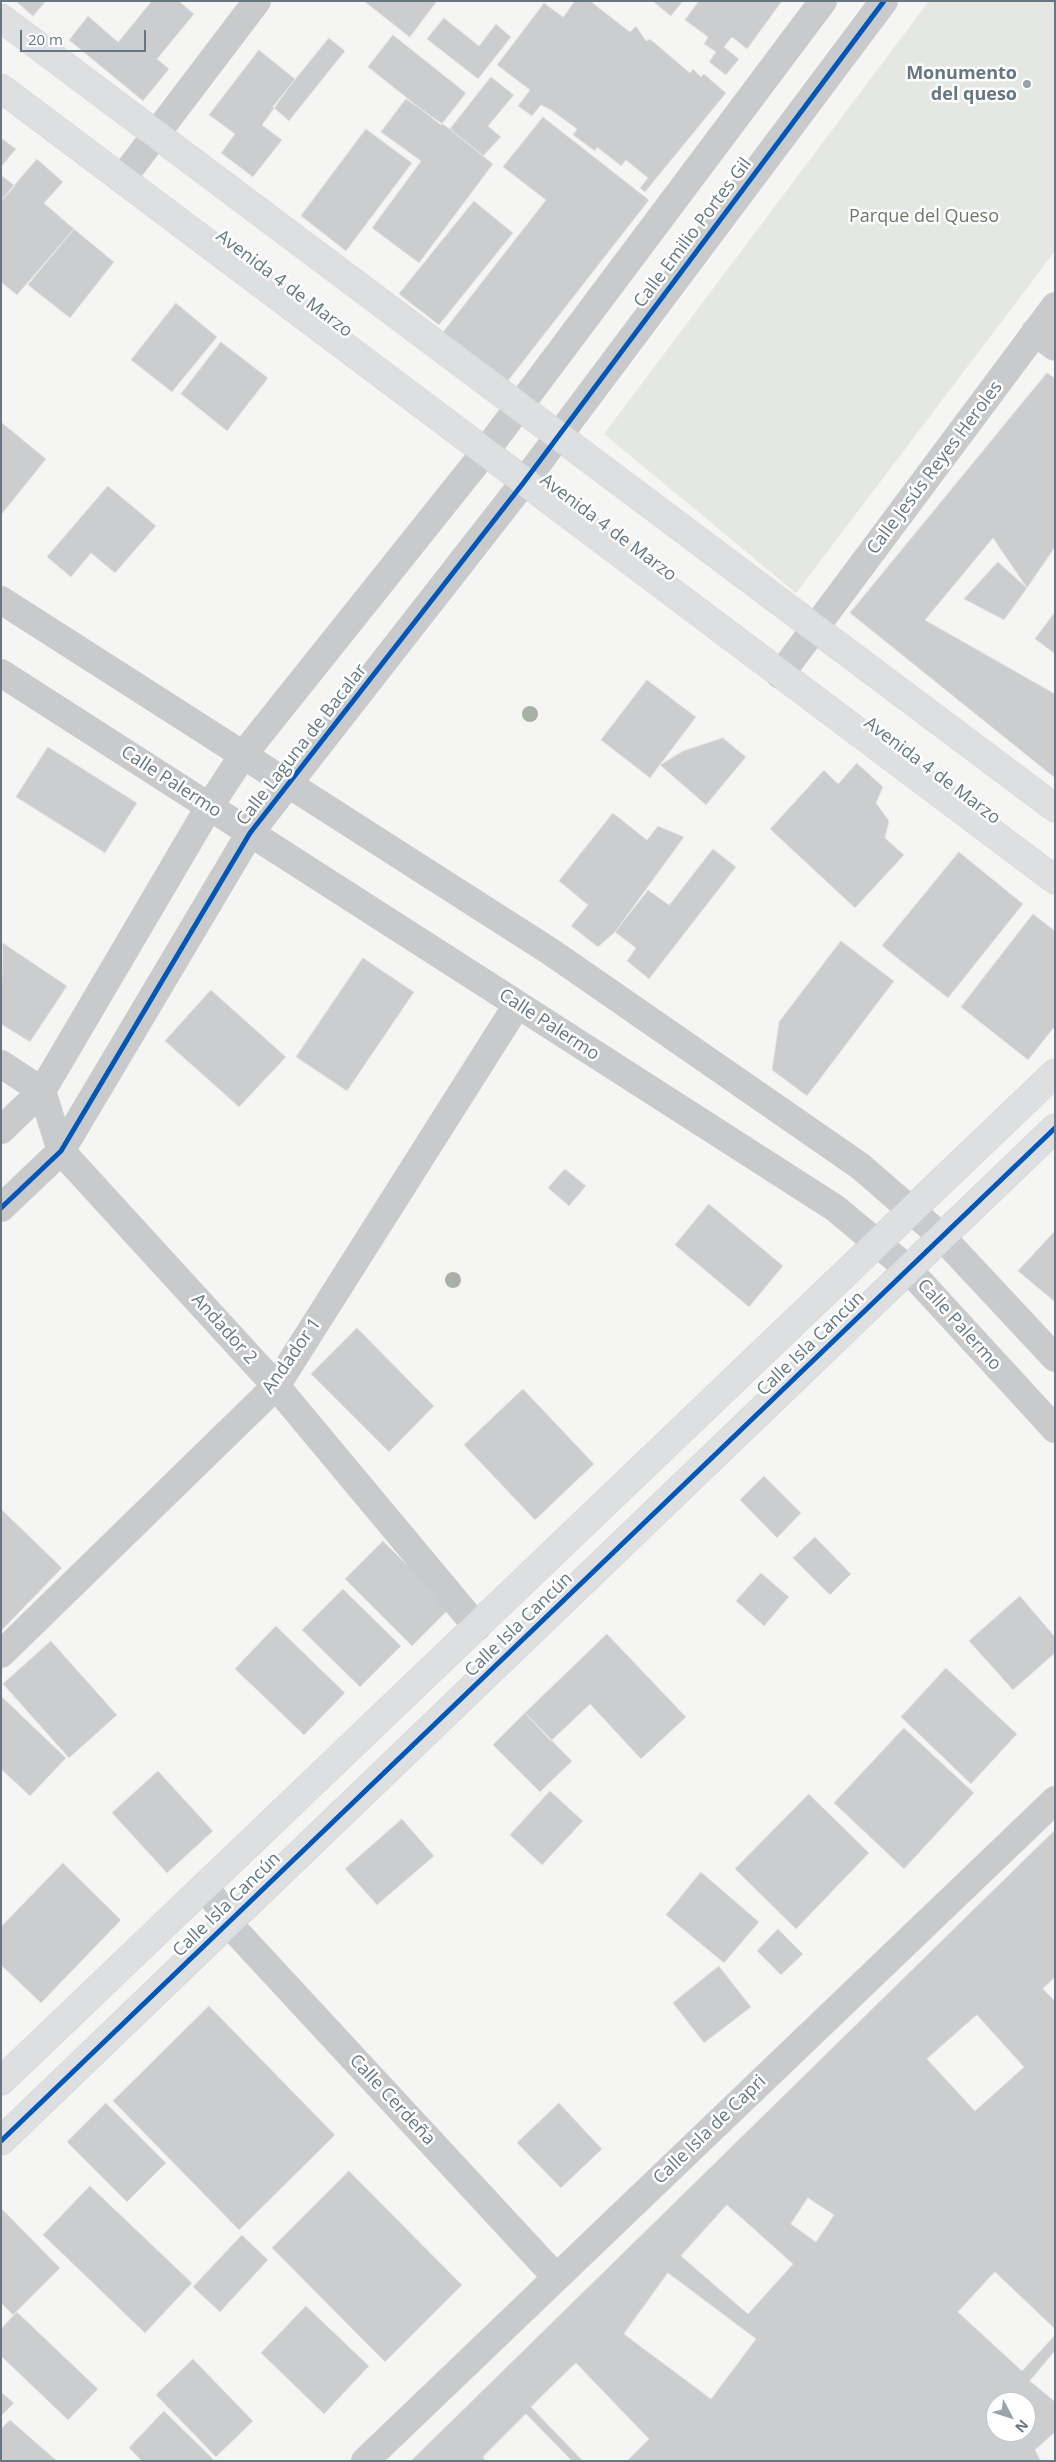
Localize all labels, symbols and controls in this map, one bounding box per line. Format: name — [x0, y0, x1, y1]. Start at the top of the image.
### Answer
scale bar — [22, 20, 149, 52]
text: 20 m — [28, 29, 63, 49]
place label: Monumento del queso — [906, 63, 1017, 106]
marker: Monumento del queso — [1021, 78, 1033, 90]
street label: Calle Emilio Portes Gil — [630, 154, 756, 312]
park label: Parque del Queso — [849, 206, 999, 228]
street label: Avenida 4 de Marzo — [211, 226, 357, 342]
street label: Calle Jesús Reyes Heroles — [863, 377, 1007, 559]
street label: Avenida 4 de Marzo — [535, 470, 681, 586]
street label: Calle Laguna de Bacalar — [232, 660, 372, 830]
street label: Avenida 4 de Marzo — [859, 713, 1005, 829]
street label: Calle Palermo — [117, 741, 225, 823]
street label: Calle Palermo — [495, 984, 603, 1066]
street label: Calle Palermo — [912, 1275, 1006, 1375]
street label: Calle Isla Cancún — [753, 1287, 869, 1401]
street label: Andador 2 — [187, 1289, 261, 1369]
street label: Andador 1 — [258, 1314, 326, 1398]
street label: Calle Isla Cancún — [461, 1568, 577, 1682]
street label: Calle Isla Cancún — [169, 1848, 285, 1962]
street label: Calle Cerdeña — [344, 2050, 440, 2150]
street label: Calle Isla de Capri — [649, 2071, 771, 2189]
north arrow — [986, 2392, 1036, 2442]
text: N — [1011, 2416, 1033, 2437]

